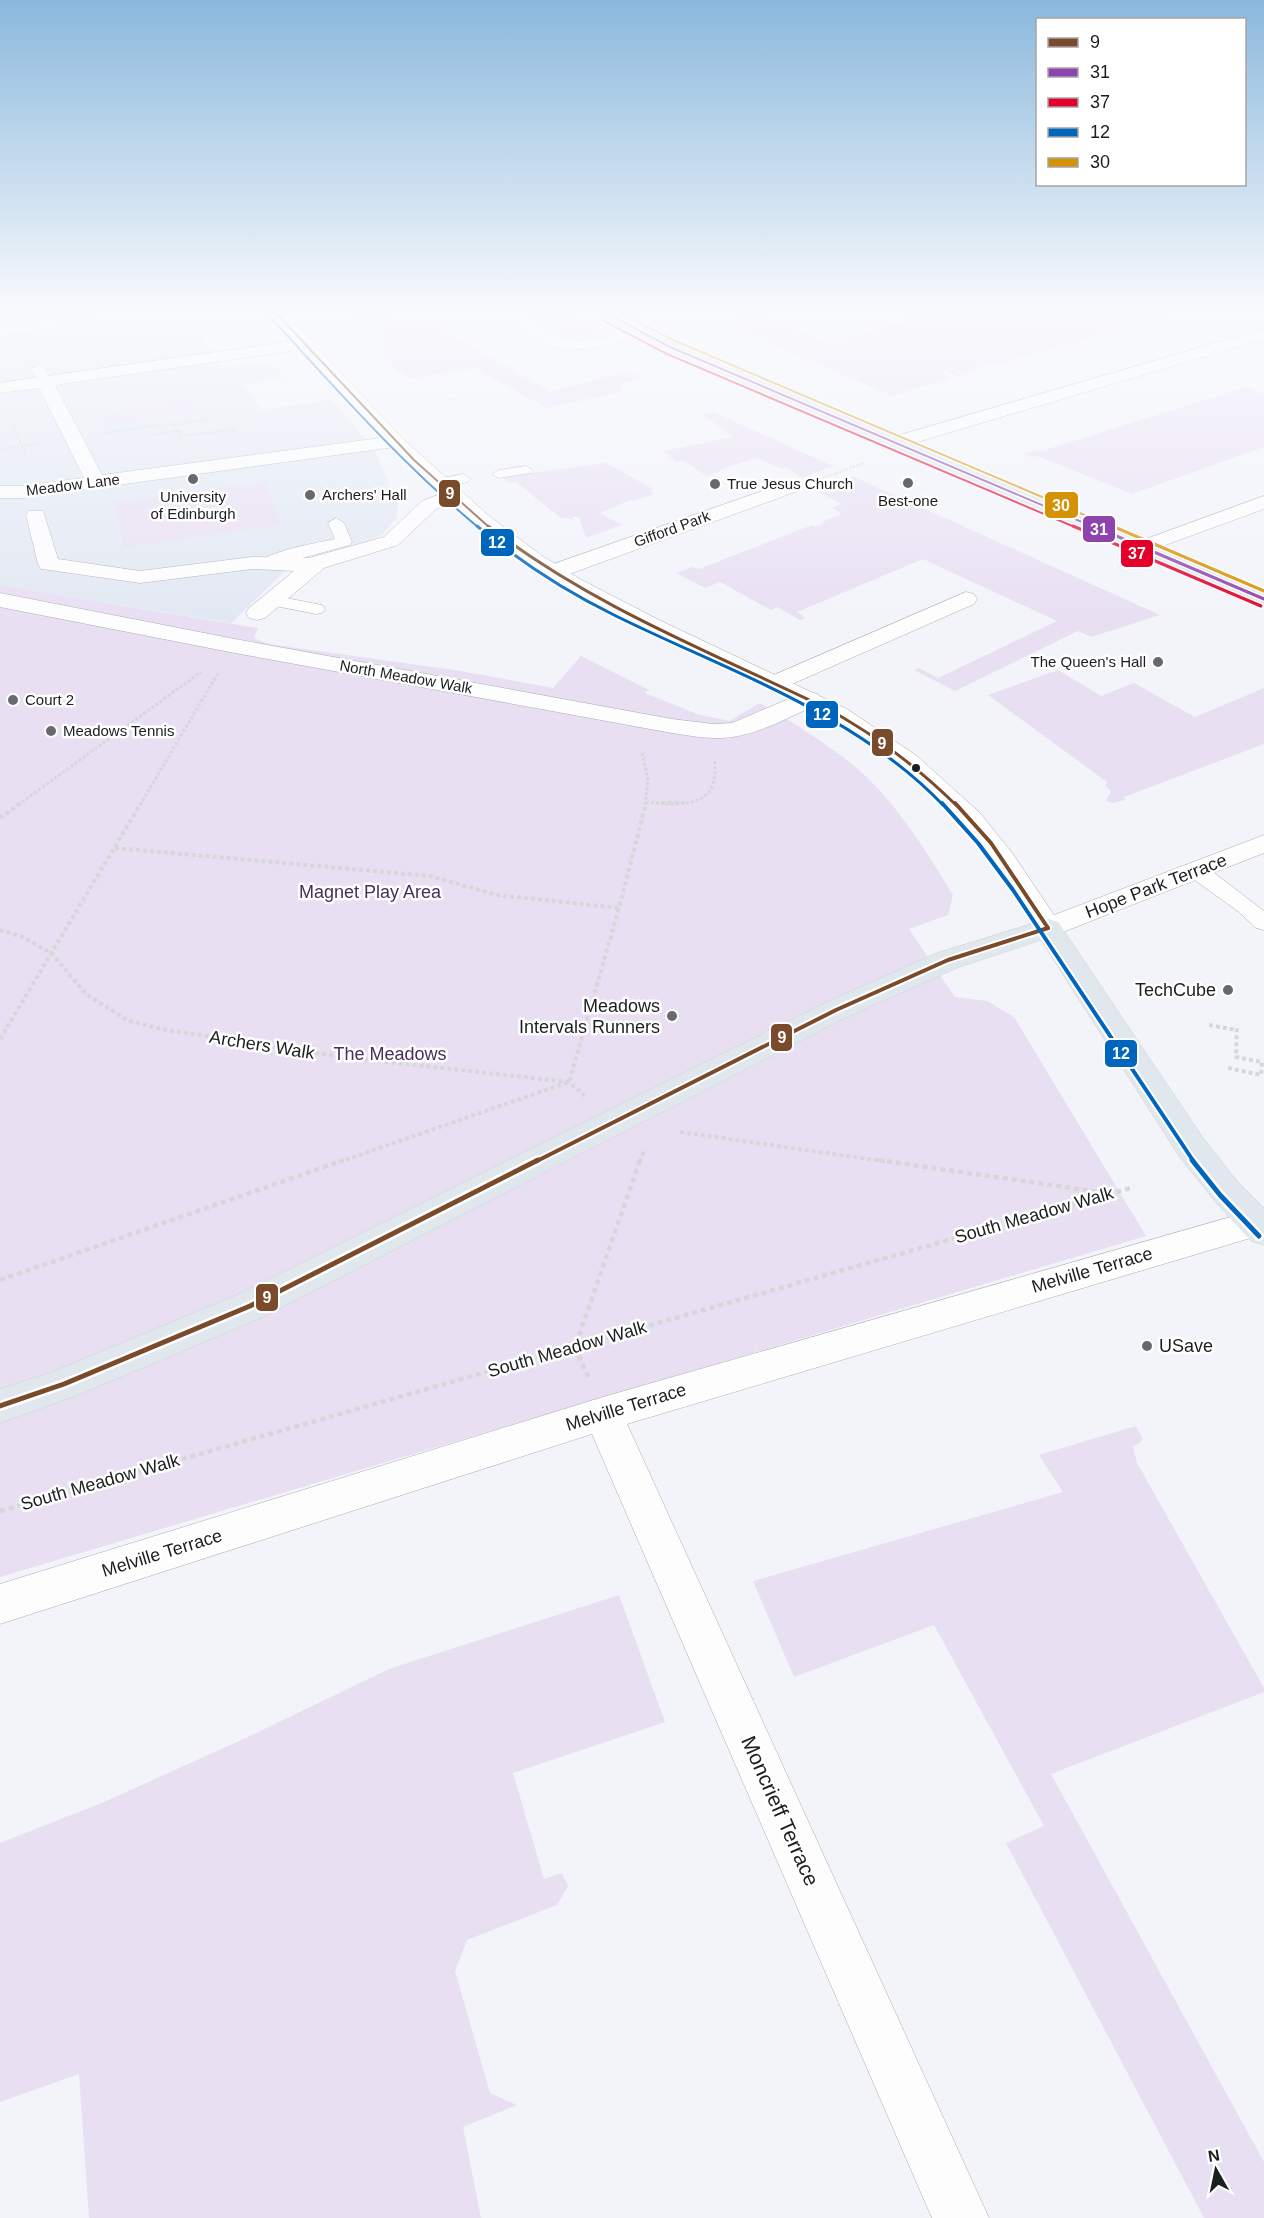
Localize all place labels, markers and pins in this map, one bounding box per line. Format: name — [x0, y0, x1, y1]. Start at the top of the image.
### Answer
marker: University of Edinburgh — [186, 472, 200, 486]
place label: True Jesus Church — [727, 475, 853, 492]
marker: Best-one — [901, 476, 915, 490]
marker: True Jesus Church — [708, 477, 722, 491]
place label: Archers' Hall — [322, 486, 407, 503]
place label: University of Edinburgh — [150, 488, 236, 522]
marker: Archers' Hall — [303, 488, 317, 502]
place label: Best-one — [878, 492, 938, 509]
place label: The Queen's Hall — [1031, 653, 1146, 670]
marker: The Queen's Hall — [1151, 655, 1165, 669]
place label: Court 2 — [25, 691, 74, 708]
marker: Court 2 — [6, 693, 20, 707]
place label: Meadows Tennis — [63, 722, 174, 739]
marker: Meadows Tennis — [44, 724, 58, 738]
unlabelled marker — [910, 762, 922, 774]
place label: TechCube — [1135, 980, 1216, 1000]
marker: TechCube — [1221, 983, 1235, 997]
place label: Meadows Intervals Runners — [519, 996, 660, 1037]
marker: Meadows Intervals Runners — [665, 1009, 679, 1023]
place label: USave — [1159, 1336, 1213, 1356]
marker: USave — [1140, 1339, 1154, 1353]

